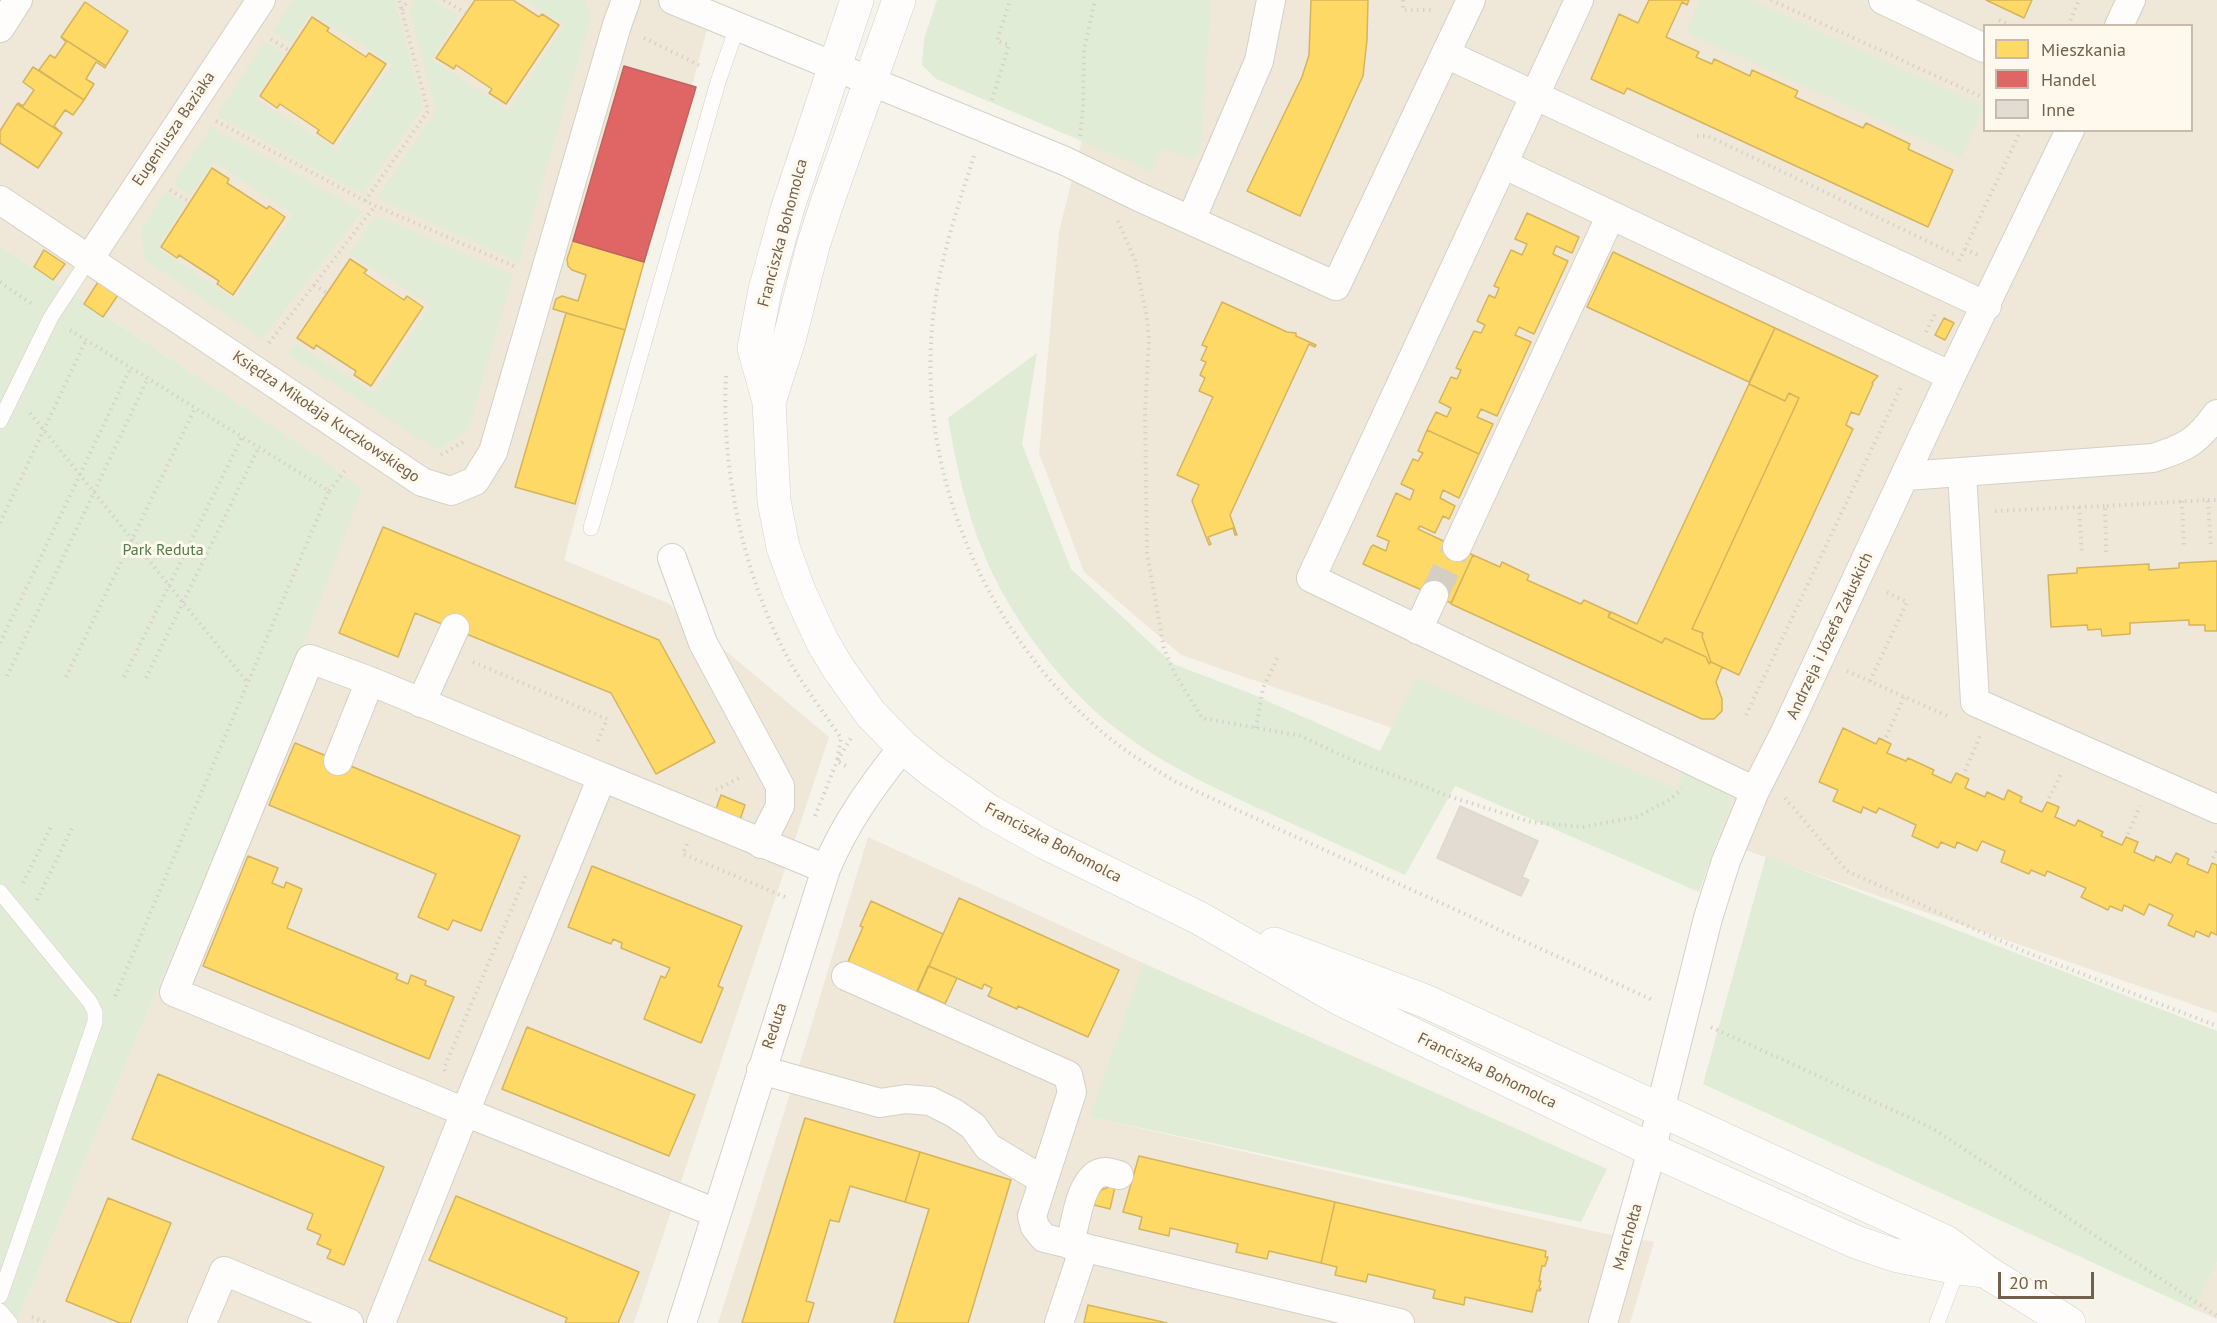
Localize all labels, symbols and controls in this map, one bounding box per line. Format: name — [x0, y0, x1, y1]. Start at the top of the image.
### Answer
legend — [1983, 24, 2193, 132]
text: Mieszkania — [2041, 38, 2126, 61]
street label: Eugeniusza Baziaka — [129, 68, 219, 190]
text: Handel — [2041, 68, 2096, 91]
text: Inne — [2041, 98, 2075, 121]
street label: Franciszka Bohomolca — [754, 157, 812, 309]
street label: Księdza Mikołaja Kuczkowskiego — [229, 347, 423, 487]
park label: Park Reduta — [122, 540, 204, 560]
street label: Andrzeja i Józefa Załuskich — [1783, 550, 1877, 722]
street label: Franciszka Bohomolca — [981, 799, 1125, 887]
street label: Reduta — [759, 1000, 791, 1052]
street label: Franciszka Bohomolca — [1414, 1029, 1560, 1113]
street label: Marchołta — [1609, 1201, 1647, 1273]
scale bar — [2001, 1260, 2097, 1298]
text: 20 m — [2009, 1271, 2048, 1294]

